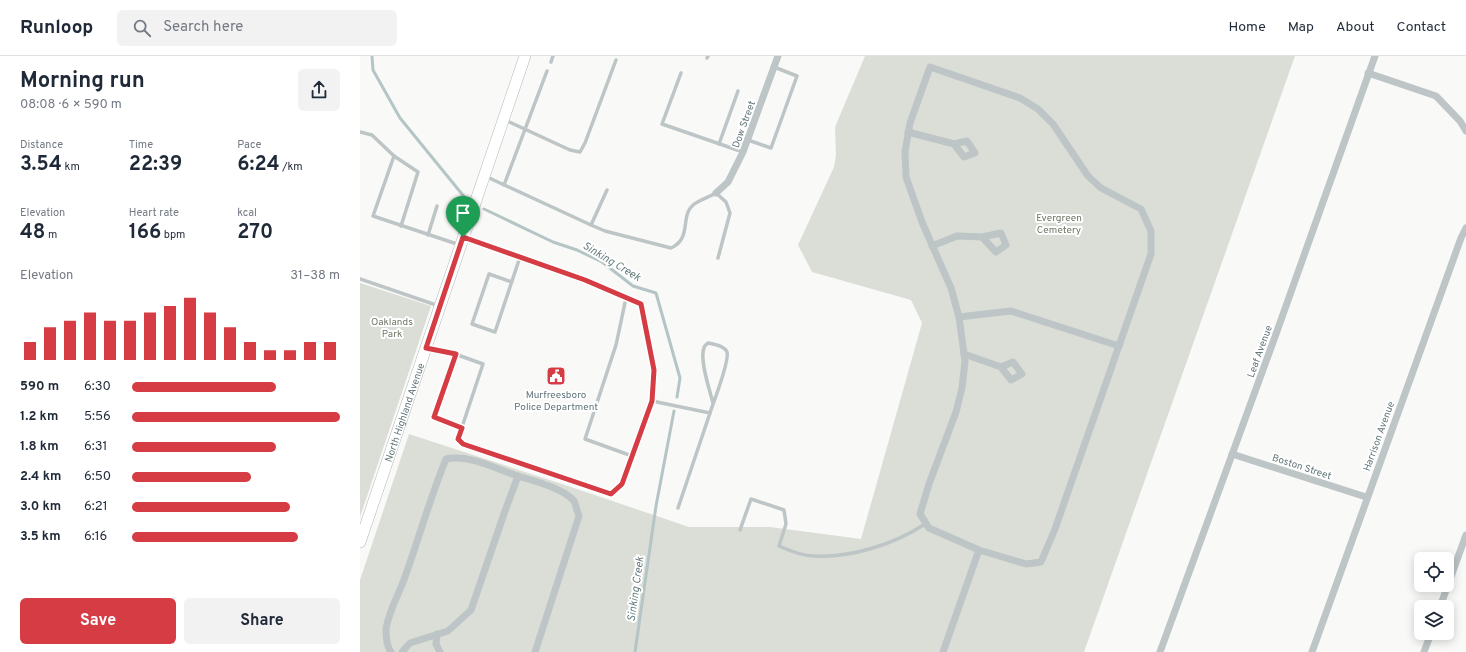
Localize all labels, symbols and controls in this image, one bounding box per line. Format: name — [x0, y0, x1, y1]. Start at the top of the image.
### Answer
search box — [117, 10, 397, 46]
text: Runloop — [20, 16, 93, 40]
icon: search — [131, 17, 153, 39]
text: Search here — [163, 18, 243, 37]
text: Home — [1229, 19, 1266, 36]
text: Map — [1288, 19, 1314, 36]
text: About — [1336, 19, 1375, 36]
text: Contact — [1397, 19, 1446, 36]
text: Morning run — [20, 68, 145, 95]
button: share — [298, 69, 340, 111]
text: 08:08 · 6 × 590 m — [20, 97, 122, 113]
street label: Dow Street — [730, 99, 759, 150]
text: Distance — [20, 138, 63, 152]
text: Time — [129, 138, 153, 152]
text: Pace — [237, 138, 262, 152]
text: 3.54 — [20, 152, 62, 178]
text: 22:39 — [129, 152, 182, 178]
text: 6:24 — [237, 152, 280, 178]
text: km — [62, 160, 80, 174]
text: /km — [280, 160, 303, 174]
pin — [446, 196, 480, 237]
icon: arrive — [452, 202, 474, 224]
text: Elevation — [20, 206, 65, 220]
text: Heart rate — [129, 206, 179, 220]
text: kcal — [237, 206, 257, 220]
park label: Evergreen Cemetery — [1036, 212, 1082, 237]
text: 48 — [20, 220, 45, 246]
text: 166 — [129, 220, 161, 246]
text: 270 — [237, 220, 273, 246]
text: m — [45, 228, 57, 242]
text: bpm — [161, 228, 185, 242]
water label: Sinking Creek — [580, 239, 644, 285]
text: Elevation — [20, 268, 73, 284]
text: 31–38 m — [290, 268, 340, 284]
park label: Oaklands Park — [371, 316, 413, 341]
street label: Leaf Avenue — [1245, 323, 1276, 380]
street label: North Highland Avenue — [383, 361, 428, 464]
public building icon: Murfreesboro Police Department — [545, 365, 567, 387]
text: 590 m — [20, 379, 59, 395]
text: 6:30 — [84, 379, 111, 395]
place label: Murfreesboro Police Department — [514, 389, 598, 414]
street label: Harrison Avenue — [1361, 400, 1398, 473]
text: 1.2 km — [20, 409, 58, 425]
text: 5:56 — [84, 409, 111, 425]
text: 1.8 km — [20, 439, 59, 455]
text: 6:31 — [84, 439, 107, 455]
street label: Boston Street — [1270, 452, 1333, 483]
text: 2.4 km — [20, 469, 61, 485]
text: 6:50 — [84, 469, 111, 485]
text: 3.0 km — [20, 499, 61, 515]
text: 6:21 — [84, 499, 108, 515]
text: 3.5 km — [20, 529, 61, 545]
text: 6:16 — [84, 529, 107, 545]
map controls — [1414, 552, 1454, 640]
button: locate — [1414, 552, 1454, 592]
water label: Sinking Creek — [625, 555, 648, 623]
button: Save — [20, 598, 176, 644]
button: Share — [184, 598, 340, 644]
button: layers — [1414, 600, 1454, 640]

